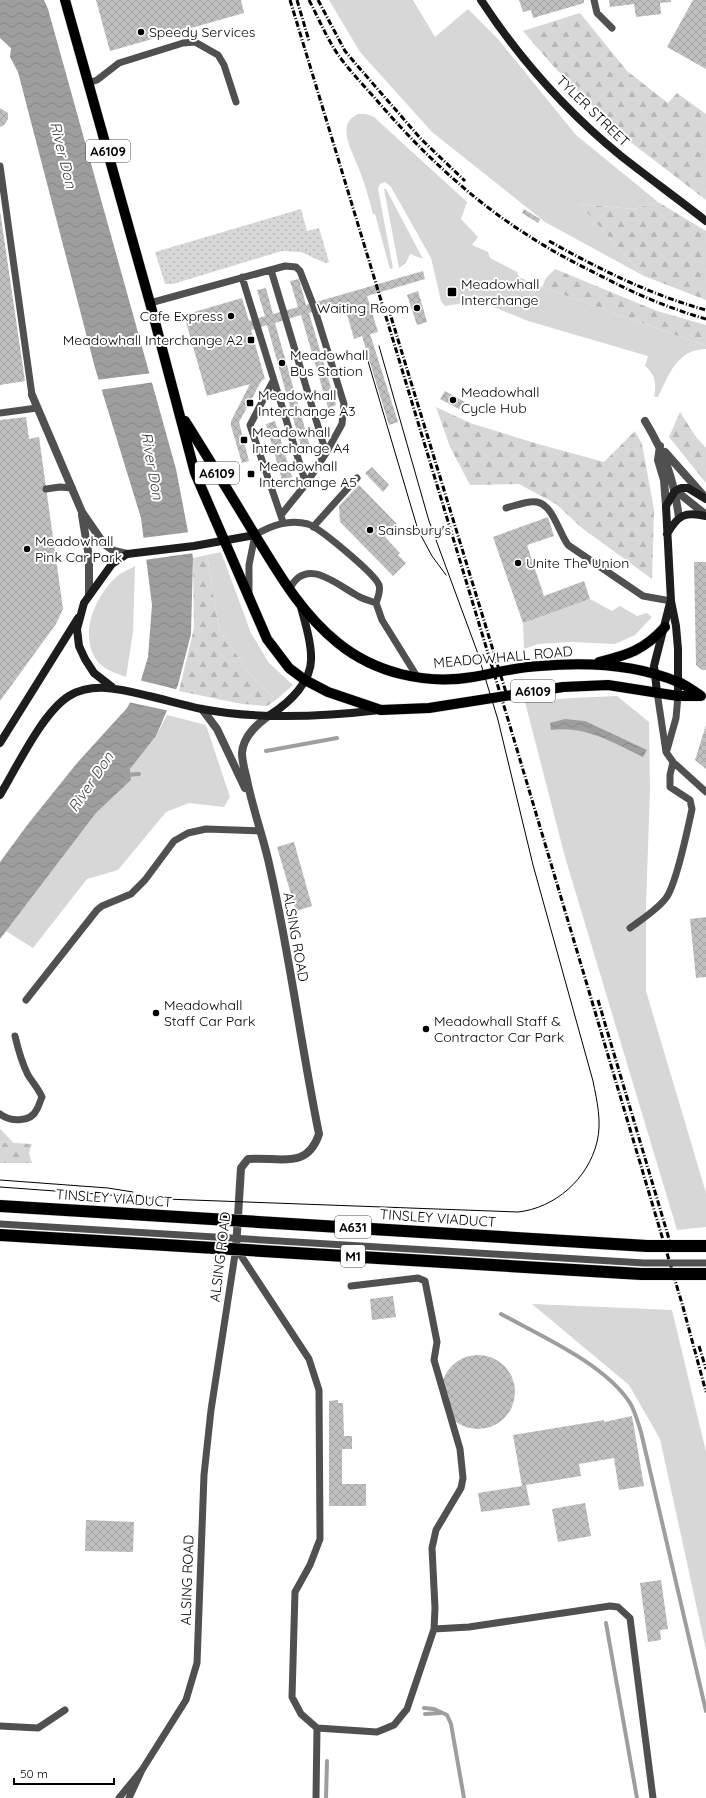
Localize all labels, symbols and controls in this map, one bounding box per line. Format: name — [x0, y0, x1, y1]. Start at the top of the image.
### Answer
place label: Speedy Services — [149, 23, 255, 41]
marker: Speedy Services — [136, 27, 146, 37]
street label: TYLER STREET — [553, 71, 633, 151]
water label: River Don — [46, 120, 81, 191]
road number: A6109 — [86, 140, 130, 162]
place label: Meadowhall Interchange — [461, 275, 539, 309]
marker: Meadowhall Interchange — [446, 286, 458, 298]
place label: Waiting Room — [317, 299, 409, 317]
marker: Waiting Room — [412, 303, 422, 313]
place label: Cafe Express — [140, 307, 223, 325]
marker: Cafe Express — [226, 311, 236, 321]
place label: Meadowhall Interchange A2 — [63, 331, 243, 349]
marker: Meadowhall Interchange A2 — [246, 335, 256, 345]
place label: Meadowhall Bus Station — [290, 346, 368, 380]
marker: Meadowhall Bus Station — [277, 358, 287, 368]
place label: Meadowhall Cycle Hub — [461, 383, 539, 417]
place label: Meadowhall Interchange A3 — [258, 386, 356, 420]
marker: Meadowhall Cycle Hub — [448, 395, 458, 405]
marker: Meadowhall Interchange A3 — [245, 398, 255, 408]
place label: Meadowhall Interchange A4 — [252, 423, 350, 457]
water label: River Don — [137, 431, 168, 501]
marker: Meadowhall Interchange A4 — [239, 435, 249, 445]
place label: Meadowhall Interchange A5 — [259, 457, 357, 491]
road number: A6109 — [195, 462, 239, 484]
marker: Meadowhall Interchange A5 — [246, 469, 256, 479]
place label: Sainsbury's — [378, 521, 451, 539]
marker: Sainsbury's — [365, 525, 375, 535]
place label: Meadowhall Pink Car Park — [35, 532, 122, 566]
marker: Meadowhall Pink Car Park — [22, 544, 32, 554]
place label: Unite The Union — [526, 554, 629, 572]
marker: Unite The Union — [513, 558, 523, 568]
street label: MEADOWHALL ROAD — [433, 642, 573, 672]
road number: A6109 — [511, 680, 555, 702]
water label: River Don — [64, 748, 118, 815]
street label: ALSING ROAD — [279, 891, 313, 983]
place label: Meadowhall Staff Car Park — [164, 996, 255, 1030]
marker: Meadowhall Staff Car Park — [151, 1008, 161, 1018]
place label: Meadowhall Staff & Contractor Car Park — [434, 1012, 564, 1046]
marker: Meadowhall Staff & Contractor Car Park — [421, 1024, 431, 1034]
street label: TINSLEY VIADUCT — [55, 1185, 173, 1211]
street label: TINSLEY VIADUCT — [379, 1205, 497, 1231]
street label: ALSING ROAD — [206, 1211, 234, 1303]
road number: A631 — [335, 1216, 371, 1238]
road number: M1 — [341, 1245, 365, 1267]
street label: ALSING ROAD — [176, 1534, 198, 1626]
scale bar — [14, 1760, 114, 1786]
text: 50 m — [20, 1766, 48, 1781]

